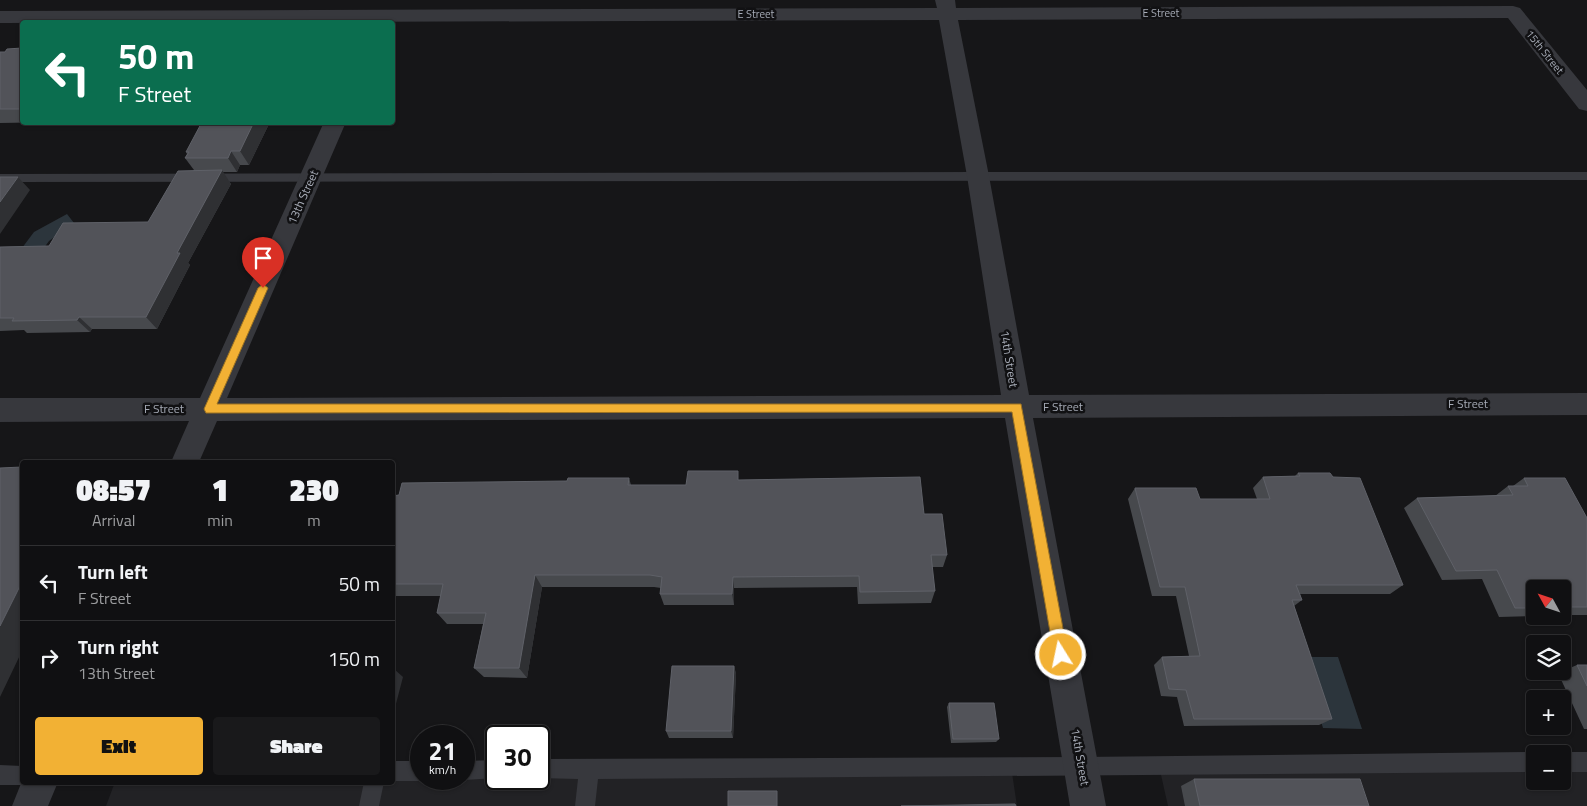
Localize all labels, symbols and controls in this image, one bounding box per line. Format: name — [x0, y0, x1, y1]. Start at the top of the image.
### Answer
street label: E Street — [1143, 5, 1180, 21]
street label: E Street — [738, 6, 775, 22]
street label: 15th Street — [1522, 26, 1568, 78]
text: 50 m — [118, 29, 194, 83]
icon: left — [35, 40, 100, 105]
text: F Street — [118, 77, 191, 111]
street label: 13th Street — [282, 166, 323, 227]
pin — [242, 237, 284, 288]
icon: arrive — [249, 244, 277, 272]
street label: 14th Street — [996, 329, 1024, 390]
street label: F Street — [1448, 394, 1489, 413]
street label: F Street — [1043, 397, 1084, 416]
street label: F Street — [144, 399, 185, 418]
text: 08:57 — [76, 467, 151, 513]
text: 1 — [212, 467, 228, 513]
text: 230 — [289, 467, 339, 513]
text: Arrival — [92, 508, 135, 532]
text: min — [207, 508, 233, 532]
text: m — [307, 508, 321, 532]
text: Turn left — [78, 557, 148, 586]
icon: left — [35, 569, 63, 597]
text: 50 m — [339, 569, 380, 598]
north arrow — [1526, 580, 1571, 625]
map controls — [1526, 580, 1571, 790]
text: F Street — [78, 586, 131, 610]
position arrow — [1034, 628, 1086, 680]
text: Turn right — [78, 632, 159, 661]
button: layers — [1526, 635, 1571, 680]
icon: right — [35, 644, 63, 672]
text: 150 m — [328, 644, 380, 673]
text: 13th Street — [78, 661, 155, 685]
button: + — [1526, 690, 1571, 735]
button: Exit — [35, 717, 203, 775]
button: Share — [213, 717, 380, 775]
speed limit sign: 30 — [485, 725, 550, 790]
street label: 14th Street — [1066, 727, 1095, 788]
text: 21 — [428, 732, 457, 770]
button: − — [1526, 745, 1571, 790]
text: km/h — [429, 760, 456, 779]

